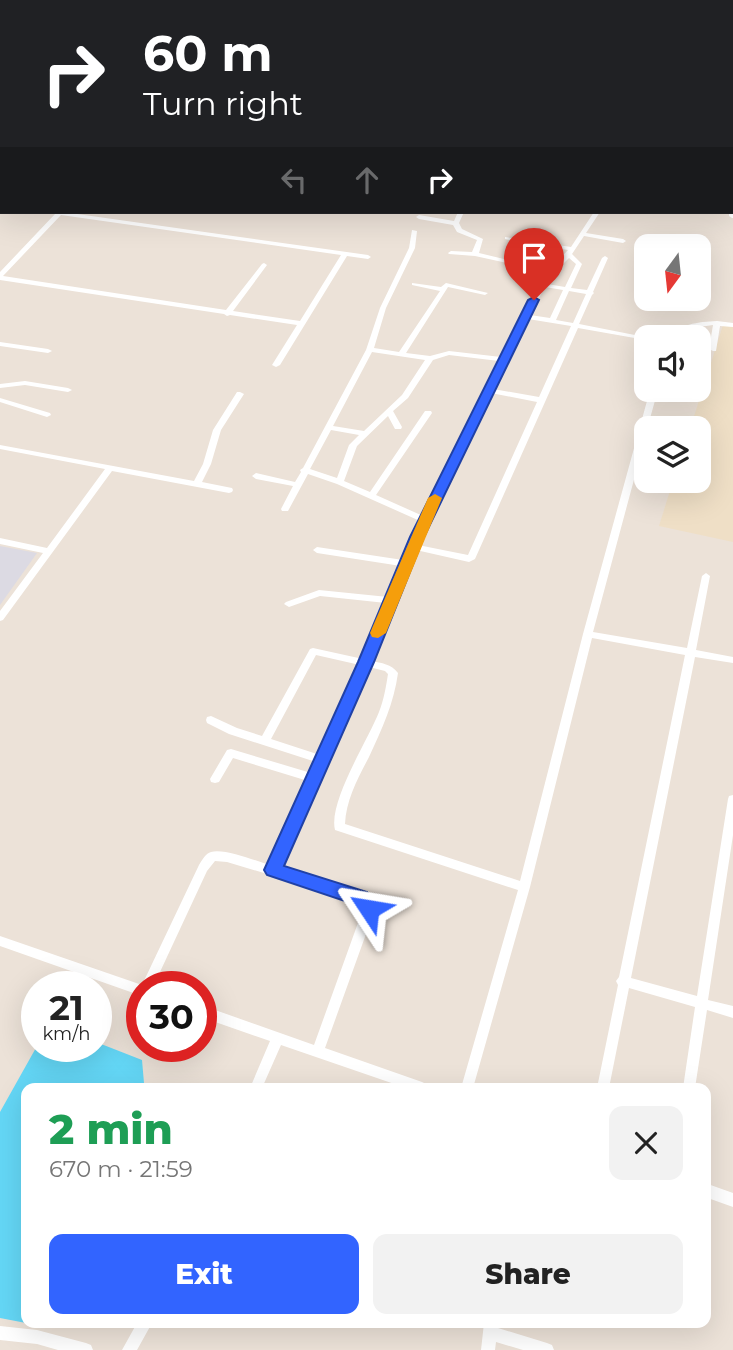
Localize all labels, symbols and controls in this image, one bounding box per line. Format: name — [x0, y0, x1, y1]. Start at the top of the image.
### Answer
text: 60 m — [143, 24, 273, 83]
icon: right — [28, 28, 119, 119]
text: Turn right — [143, 84, 303, 123]
icon: left — [275, 161, 313, 199]
icon: ahead — [348, 161, 386, 199]
icon: right — [421, 161, 459, 199]
pin — [504, 228, 564, 300]
north arrow — [634, 234, 710, 312]
map controls — [634, 234, 711, 493]
icon: arrive — [515, 239, 553, 277]
button: sound — [634, 325, 711, 402]
button: layers — [634, 416, 711, 493]
position arrow — [332, 872, 406, 946]
speed limit sign: 30 — [126, 971, 217, 1062]
text: 21 — [49, 986, 84, 1029]
text: km/h — [42, 1023, 91, 1045]
text: 2 min — [49, 1103, 173, 1155]
button: close — [609, 1106, 683, 1180]
text: 670 m · 21:59 — [49, 1155, 193, 1183]
button: Exit — [49, 1234, 359, 1314]
button: Share — [373, 1234, 683, 1314]

